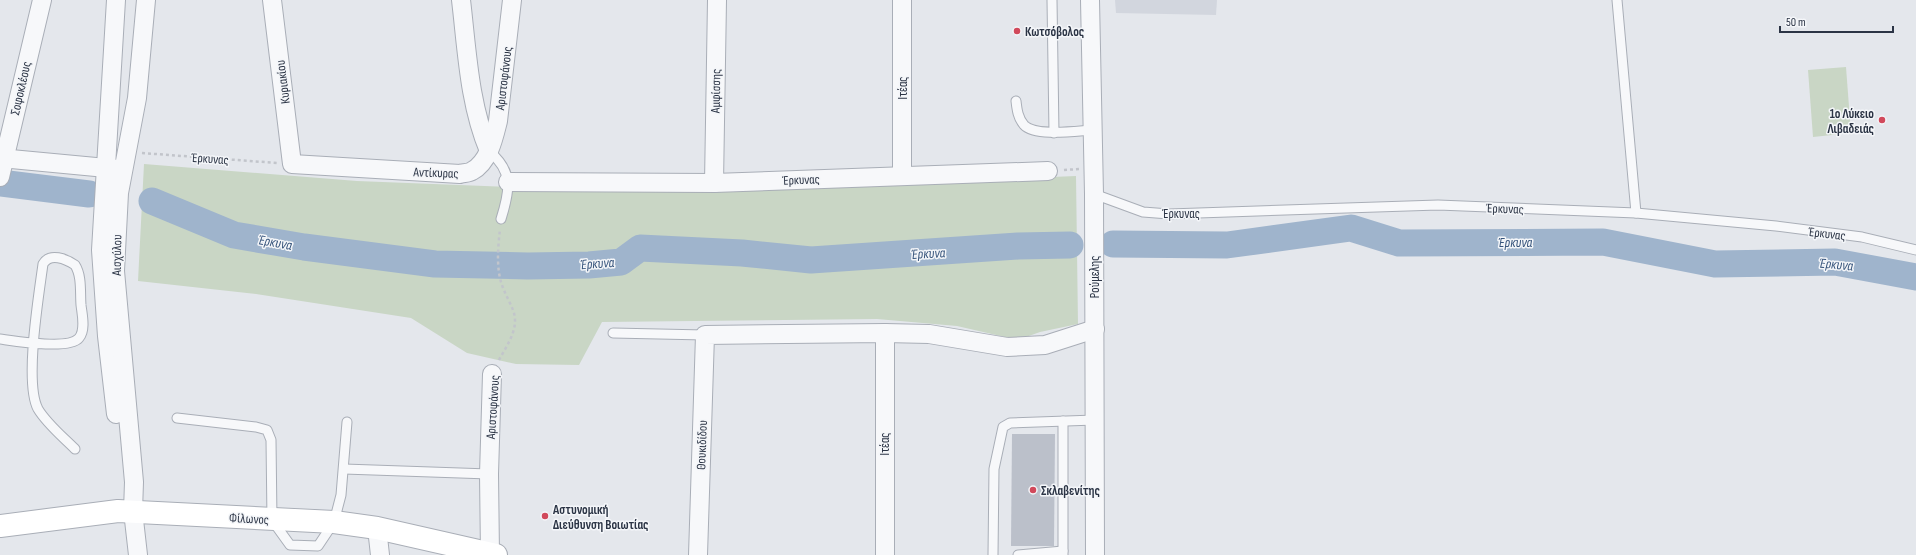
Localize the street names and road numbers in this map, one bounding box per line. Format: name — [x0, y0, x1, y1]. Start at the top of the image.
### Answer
street label: Αριστοφάνους — [492, 45, 516, 112]
street label: Κυριακίου — [272, 59, 294, 105]
street label: Σοφοκλέους — [7, 60, 35, 117]
street label: Αμφίσσης — [708, 69, 724, 114]
street label: Ιτέας — [895, 77, 911, 99]
street label: Έρκυνας — [190, 150, 229, 168]
street label: Αντίκυρας — [412, 164, 459, 182]
street label: Έρκυνας — [781, 171, 820, 189]
street label: Έρκυνας — [1485, 200, 1524, 218]
street label: Έρκυνας — [1161, 206, 1200, 222]
street label: Έρκυνας — [1806, 224, 1846, 244]
street label: Αισχύλου — [109, 234, 125, 277]
street label: Ρούμελης — [1087, 256, 1103, 298]
street label: Αριστοφάνους — [483, 375, 503, 441]
street label: Θουκιδίδου — [693, 420, 711, 470]
street label: Ιτέας — [877, 433, 893, 455]
street label: Φίλωνος — [229, 510, 269, 528]

